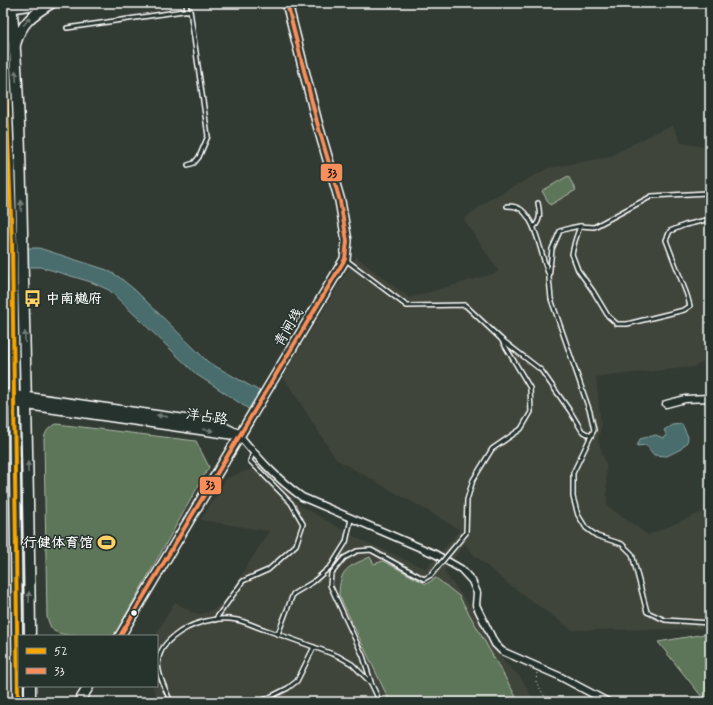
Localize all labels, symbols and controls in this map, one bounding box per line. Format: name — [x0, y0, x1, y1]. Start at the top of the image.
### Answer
one-way arrow — [23, 16, 32, 27]
one-way arrow — [13, 69, 19, 82]
line badge: 33 — [320, 163, 343, 182]
text: 33 — [327, 167, 337, 181]
one-way arrow — [18, 199, 24, 212]
bus stop icon: 中南樾府 — [23, 288, 43, 308]
place label: 中南樾府 — [46, 290, 102, 308]
street label: 青闸线 — [270, 305, 307, 350]
one-way arrow — [21, 331, 28, 343]
street label: 洋占路 — [185, 405, 229, 429]
one-way arrow — [155, 413, 168, 419]
one-way arrow — [202, 427, 214, 433]
one-way arrow — [24, 461, 31, 473]
line badge: 33 — [199, 476, 222, 495]
text: 33 — [205, 479, 215, 493]
sports icon: 行健体育馆 — [96, 532, 116, 552]
place label: 行健体育馆 — [23, 534, 93, 552]
one-way arrow — [26, 590, 32, 603]
unlabelled marker — [129, 608, 139, 618]
legend — [18, 635, 158, 687]
text: 52 — [54, 644, 68, 660]
text: 33 — [54, 664, 65, 680]

